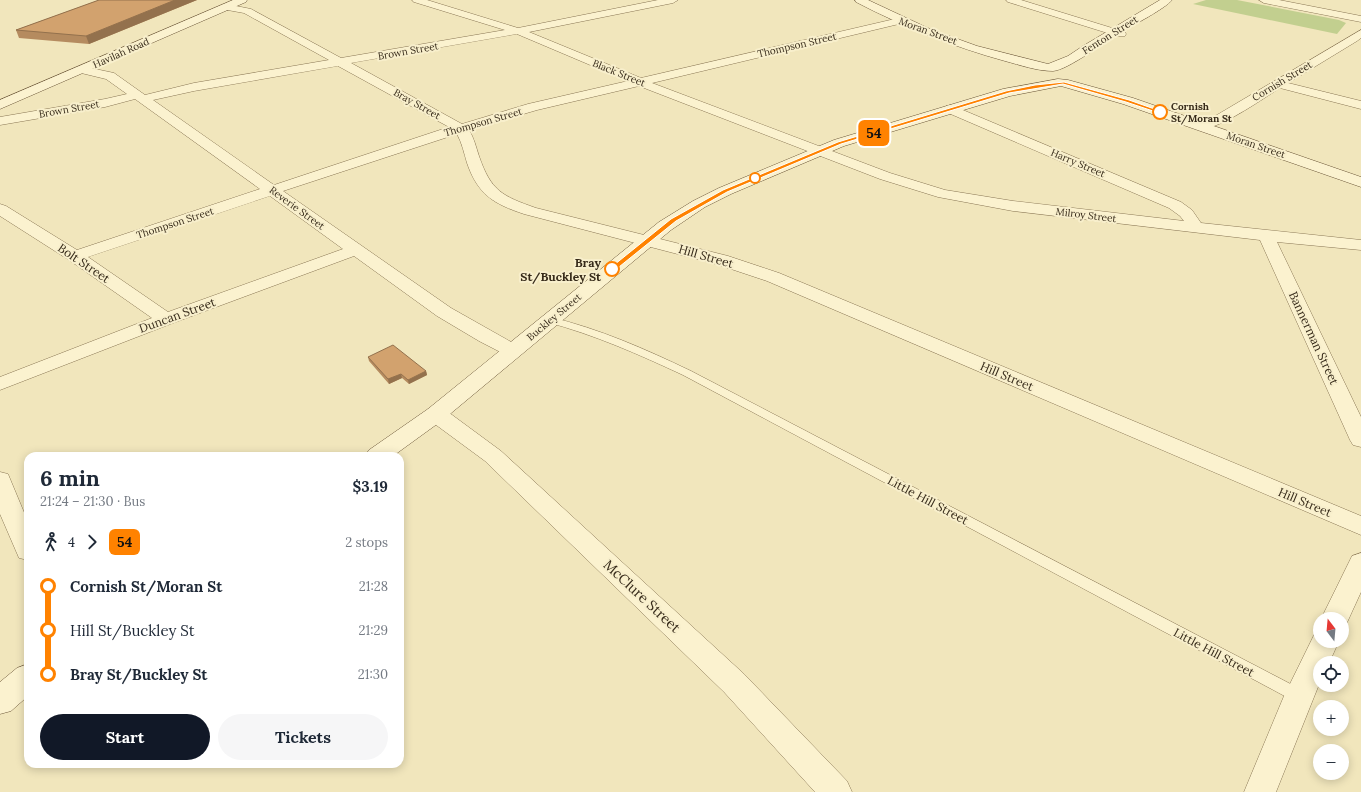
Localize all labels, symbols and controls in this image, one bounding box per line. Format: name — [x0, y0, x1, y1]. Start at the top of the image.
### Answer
street label: Fenton Street — [1080, 13, 1140, 57]
street label: Moran Street — [897, 14, 959, 48]
street label: Thompson Street — [756, 30, 838, 60]
street label: Havilah Road — [91, 35, 151, 71]
street label: Brown Street — [377, 39, 439, 63]
street label: Black Street — [591, 57, 647, 90]
street label: Cornish Street — [1250, 58, 1314, 104]
street label: Bray Street — [391, 86, 443, 122]
street label: Brown Street — [38, 97, 100, 121]
place label: Cornish St/Moran St — [1171, 100, 1233, 125]
marker: Cornish St/Moran St — [1152, 104, 1168, 120]
street label: Thompson Street — [442, 105, 524, 139]
line badge: 54 — [856, 120, 892, 146]
text: 54 — [866, 124, 882, 142]
street label: Moran Street — [1225, 129, 1287, 161]
street label: Harry Street — [1049, 146, 1107, 180]
unlabelled marker — [749, 172, 761, 184]
street label: Reverie Street — [267, 183, 327, 233]
street label: Thompson Street — [135, 204, 215, 242]
street label: Milroy Street — [1055, 205, 1117, 225]
street label: Bolt Street — [55, 240, 113, 286]
street label: Hill Street — [677, 241, 735, 271]
place label: Bray St/Buckley St — [520, 255, 602, 285]
marker: Bray St/Buckley St — [604, 261, 620, 277]
street label: Bannerman Street — [1286, 289, 1342, 387]
street label: Buckley Street — [524, 290, 584, 344]
street label: Duncan Street — [137, 294, 218, 336]
street label: Hill Street — [978, 358, 1036, 394]
text: 6 min — [40, 464, 100, 492]
street label: Little Hill Street — [885, 472, 971, 528]
text: $3.19 — [353, 477, 388, 496]
street label: Hill Street — [1276, 484, 1334, 520]
text: 21:24 – 21:30 · Bus — [40, 493, 145, 510]
icon: walk — [40, 531, 62, 553]
icon: forward — [81, 531, 103, 553]
text: 54 — [117, 533, 132, 551]
text: 4 — [68, 534, 75, 551]
text: 2 stops — [345, 534, 388, 551]
street label: McClure Street — [600, 556, 685, 637]
text: Cornish St/Moran St — [70, 577, 222, 596]
text: 21:28 — [359, 578, 388, 595]
north arrow — [1313, 612, 1349, 648]
map controls — [1313, 612, 1349, 780]
text: Hill St/Buckley St — [70, 621, 195, 640]
text: 21:29 — [359, 622, 388, 639]
street label: Little Hill Street — [1171, 624, 1257, 680]
button: locate — [1313, 656, 1349, 692]
text: Bray St/Buckley St — [70, 665, 208, 684]
text: 21:30 — [358, 666, 388, 683]
button: + — [1313, 700, 1349, 736]
button: Start — [40, 714, 210, 760]
button: Tickets — [218, 714, 388, 760]
button: − — [1313, 744, 1349, 780]

